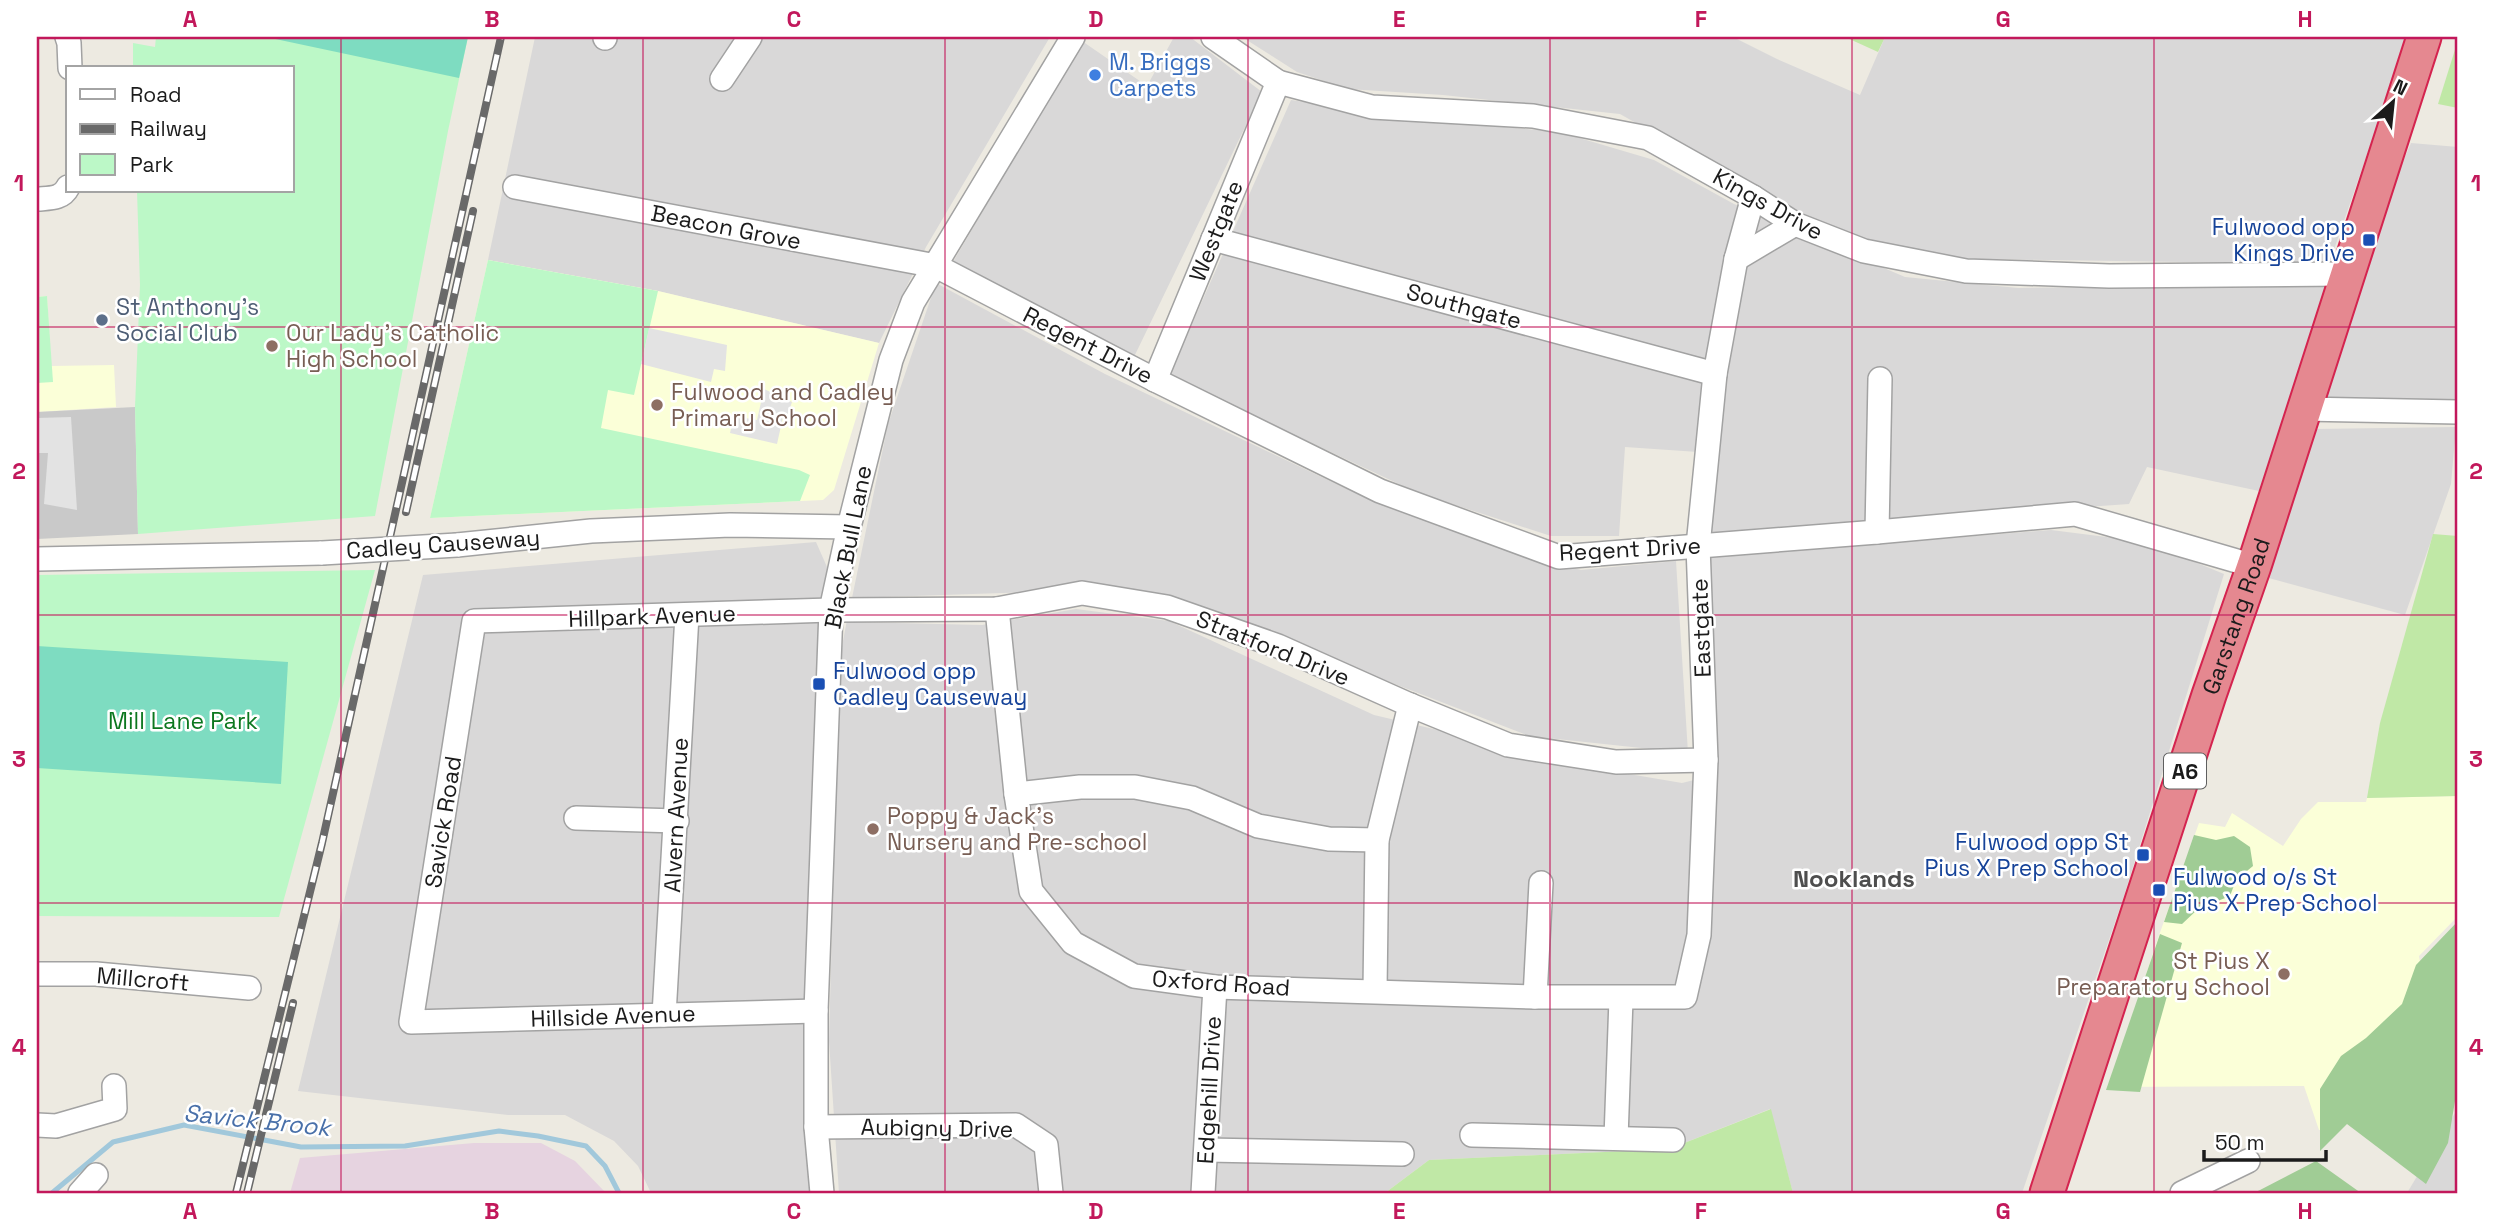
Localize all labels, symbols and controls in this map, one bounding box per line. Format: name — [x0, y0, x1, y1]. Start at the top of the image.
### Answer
text: A — [183, 4, 198, 34]
text: B — [484, 4, 500, 34]
text: C — [787, 4, 801, 34]
text: D — [1088, 4, 1104, 34]
text: E — [1393, 4, 1405, 34]
text: F — [1695, 4, 1707, 34]
text: G — [1995, 4, 2011, 34]
text: H — [2297, 4, 2313, 34]
place label: M. Briggs Carpets — [1109, 47, 1211, 103]
legend — [66, 66, 294, 192]
north arrow — [2358, 66, 2428, 136]
marker: M. Briggs Carpets — [1087, 67, 1103, 83]
text: N — [2389, 73, 2412, 101]
text: Road — [130, 81, 182, 108]
text: Railway — [130, 115, 207, 142]
text: Park — [130, 151, 174, 178]
street label: Kings Drive — [1708, 161, 1828, 247]
text: 1 — [14, 168, 24, 198]
text: 1 — [2471, 168, 2481, 198]
street label: Westgate — [1182, 176, 1250, 286]
street label: Beacon Grove — [648, 198, 804, 256]
place label: Fulwood opp Kings Drive — [2212, 212, 2355, 268]
marker: Fulwood opp Kings Drive — [2361, 232, 2377, 248]
street label: Southgate — [1403, 276, 1525, 336]
place label: St Anthony's Social Club — [116, 292, 259, 348]
street label: Regent Drive — [1018, 299, 1158, 391]
marker: St Anthony's Social Club — [94, 312, 110, 328]
place label: Our Lady's Catholic High School — [286, 318, 499, 374]
marker: Our Lady's Catholic High School — [264, 338, 280, 354]
place label: Fulwood and Cadley Primary School — [671, 377, 894, 433]
marker: Fulwood and Cadley Primary School — [649, 397, 665, 413]
text: 2 — [12, 456, 26, 486]
text: 2 — [2469, 456, 2483, 486]
street label: Black Bull Lane — [817, 463, 879, 631]
street label: Cadley Causeway — [345, 522, 541, 566]
street label: Regent Drive — [1558, 530, 1702, 568]
street label: Garstang Road — [2195, 534, 2277, 699]
street label: Eastgate — [1684, 578, 1718, 678]
street label: Hillpark Avenue — [568, 598, 736, 634]
street label: Stratford Drive — [1192, 604, 1354, 692]
place label: Fulwood opp Cadley Causeway — [833, 656, 1027, 712]
marker: Fulwood opp Cadley Causeway — [811, 676, 827, 692]
park label: Mill Lane Park — [108, 706, 258, 736]
street label: Alvern Avenue — [657, 737, 695, 893]
text: 3 — [12, 744, 26, 774]
text: 3 — [2469, 744, 2483, 774]
street label: Savick Road — [418, 754, 468, 890]
road number: A6 — [2164, 754, 2206, 788]
place label: Poppy & Jack's Nursery and Pre-school — [887, 801, 1147, 857]
marker: Poppy & Jack's Nursery and Pre-school — [865, 821, 881, 837]
place label: Fulwood opp St Pius X Prep School — [1924, 827, 2129, 883]
marker: Fulwood opp St Pius X Prep School — [2135, 847, 2151, 863]
place label: Fulwood o/s St Pius X Prep School — [2173, 862, 2378, 918]
district label: Nooklands — [1793, 863, 1915, 894]
marker: Fulwood o/s St Pius X Prep School — [2151, 882, 2167, 898]
place label: St Pius X Preparatory School — [2056, 946, 2270, 1002]
street label: Millcroft — [95, 960, 191, 998]
street label: Oxford Road — [1151, 963, 1291, 1003]
marker: St Pius X Preparatory School — [2276, 966, 2292, 982]
street label: Hillside Avenue — [530, 998, 696, 1034]
street label: Edgehill Drive — [1190, 1015, 1228, 1165]
text: 4 — [12, 1032, 27, 1062]
text: 4 — [2469, 1032, 2484, 1062]
water label: Savick Brook — [182, 1097, 335, 1143]
street label: Aubigny Drive — [860, 1112, 1014, 1144]
scale bar — [2204, 1118, 2327, 1162]
text: 50 m — [2215, 1129, 2265, 1156]
text: A — [183, 1196, 198, 1226]
text: B — [484, 1196, 500, 1226]
text: C — [787, 1196, 801, 1226]
text: D — [1088, 1196, 1104, 1226]
text: E — [1393, 1196, 1405, 1226]
text: F — [1695, 1196, 1707, 1226]
text: G — [1995, 1196, 2011, 1226]
text: H — [2297, 1196, 2313, 1226]

